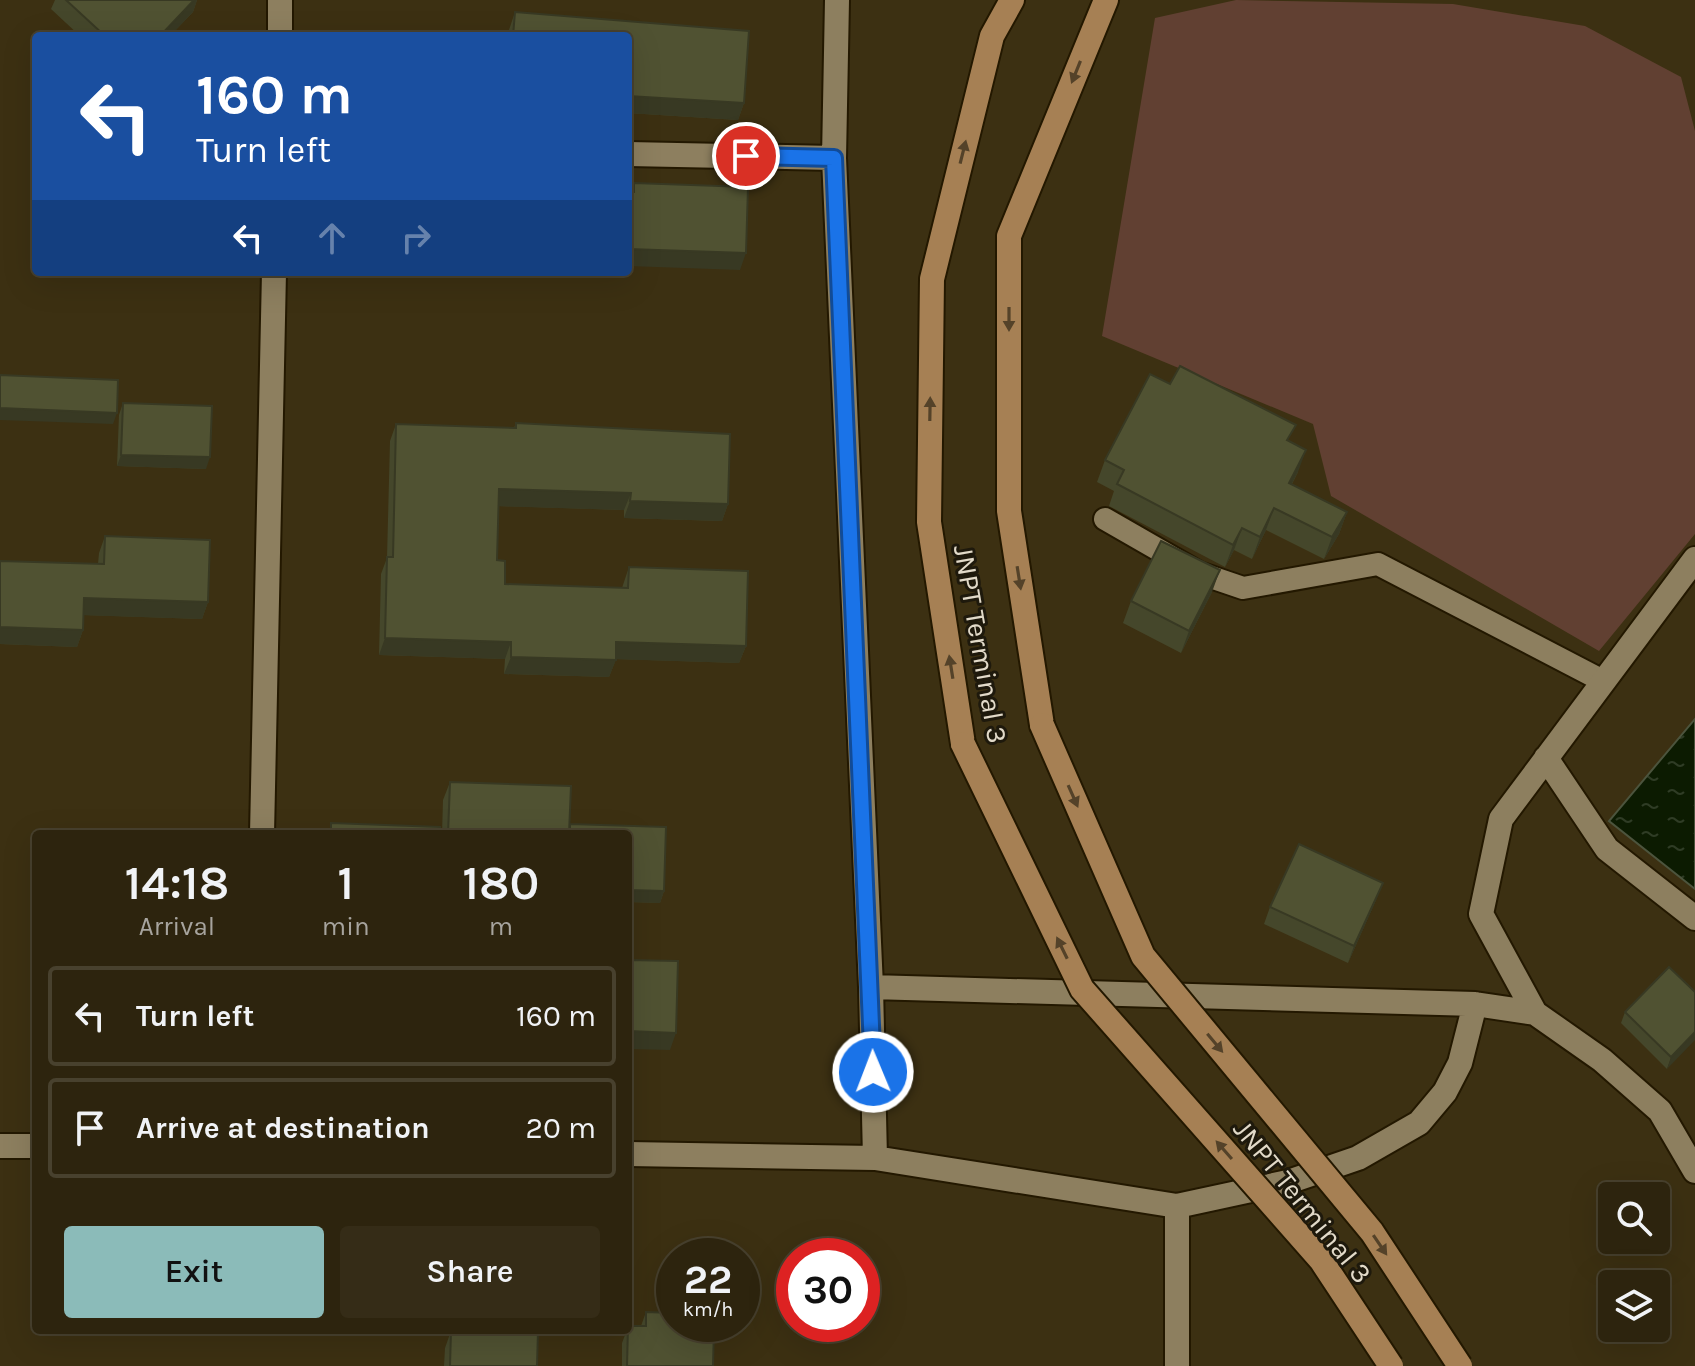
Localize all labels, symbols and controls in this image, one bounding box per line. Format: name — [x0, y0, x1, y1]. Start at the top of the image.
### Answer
one-way arrow — [1069, 60, 1082, 84]
text: 160 m — [196, 62, 353, 127]
icon: left — [64, 64, 168, 168]
pin — [712, 122, 780, 190]
text: Turn left — [196, 129, 331, 171]
icon: arrive — [724, 134, 768, 178]
one-way arrow — [958, 140, 970, 165]
icon: left — [226, 216, 270, 260]
icon: ahead — [310, 216, 354, 260]
icon: right — [394, 216, 438, 260]
one-way arrow — [1003, 307, 1015, 332]
one-way arrow — [924, 396, 937, 421]
street label: JNPT Terminal 3 — [947, 542, 1014, 746]
one-way arrow — [1013, 566, 1026, 591]
one-way arrow — [944, 654, 957, 679]
one-way arrow — [1066, 784, 1080, 808]
text: 14:18 — [125, 855, 229, 911]
text: 1 — [337, 855, 354, 911]
text: 180 — [462, 855, 539, 911]
text: Arrival — [139, 911, 215, 942]
text: min — [322, 911, 370, 942]
text: m — [489, 911, 513, 942]
one-way arrow — [1055, 936, 1069, 959]
icon: left — [68, 994, 112, 1038]
text: Turn left — [136, 998, 254, 1034]
text: 160 m — [516, 998, 596, 1034]
position arrow — [831, 1030, 915, 1114]
one-way arrow — [1206, 1033, 1223, 1053]
icon: arrive — [68, 1106, 112, 1150]
text: Arrive at destination — [136, 1110, 430, 1146]
text: 20 m — [526, 1110, 596, 1146]
street label: JNPT Terminal 3 — [1227, 1113, 1379, 1290]
one-way arrow — [1216, 1140, 1233, 1160]
map controls — [1598, 1182, 1670, 1342]
button: search — [1598, 1182, 1670, 1254]
button: Exit — [64, 1226, 324, 1318]
button: Share — [340, 1226, 600, 1318]
one-way arrow — [1372, 1234, 1387, 1255]
speed limit sign: 30 — [776, 1238, 880, 1342]
text: 22 — [684, 1256, 732, 1303]
button: layers — [1598, 1270, 1670, 1342]
text: km/h — [683, 1298, 733, 1321]

